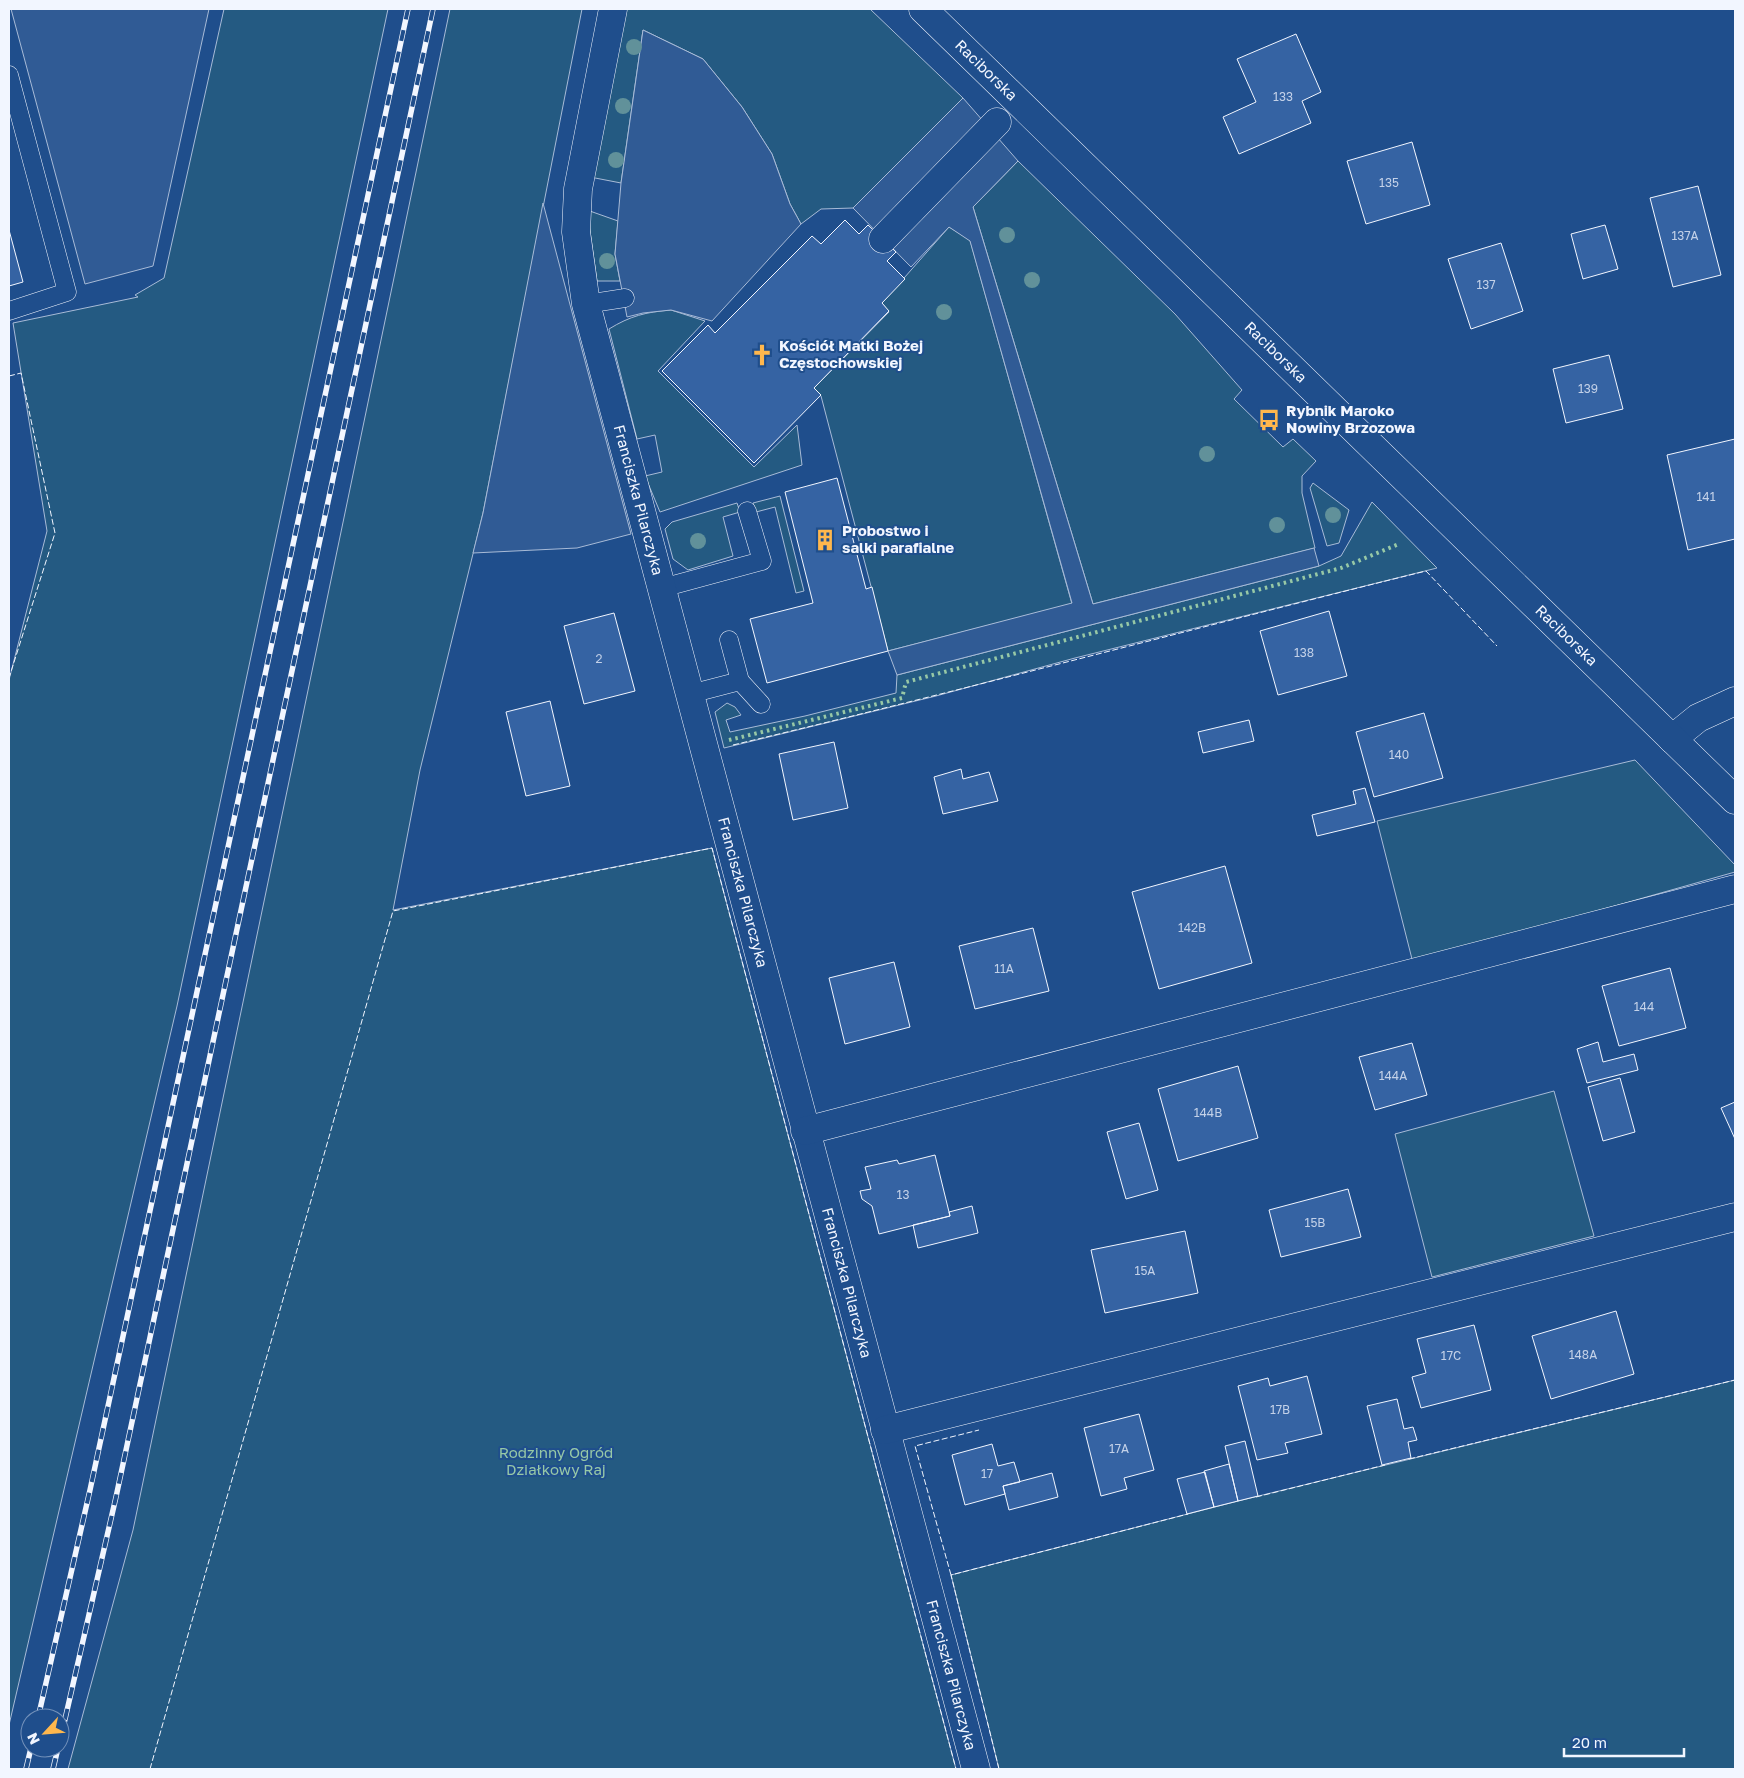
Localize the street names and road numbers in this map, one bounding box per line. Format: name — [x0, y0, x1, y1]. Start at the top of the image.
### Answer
street label: Raciborska — [952, 35, 1022, 104]
street label: Raciborska — [1241, 317, 1311, 386]
street label: Franciszka Pilarczyka — [611, 423, 668, 577]
street label: Raciborska — [1532, 601, 1602, 669]
street label: Franciszka Pilarczyka — [715, 815, 772, 969]
street label: Franciszka Pilarczyka — [819, 1205, 876, 1360]
street label: Franciszka Pilarczyka — [923, 1598, 981, 1752]

